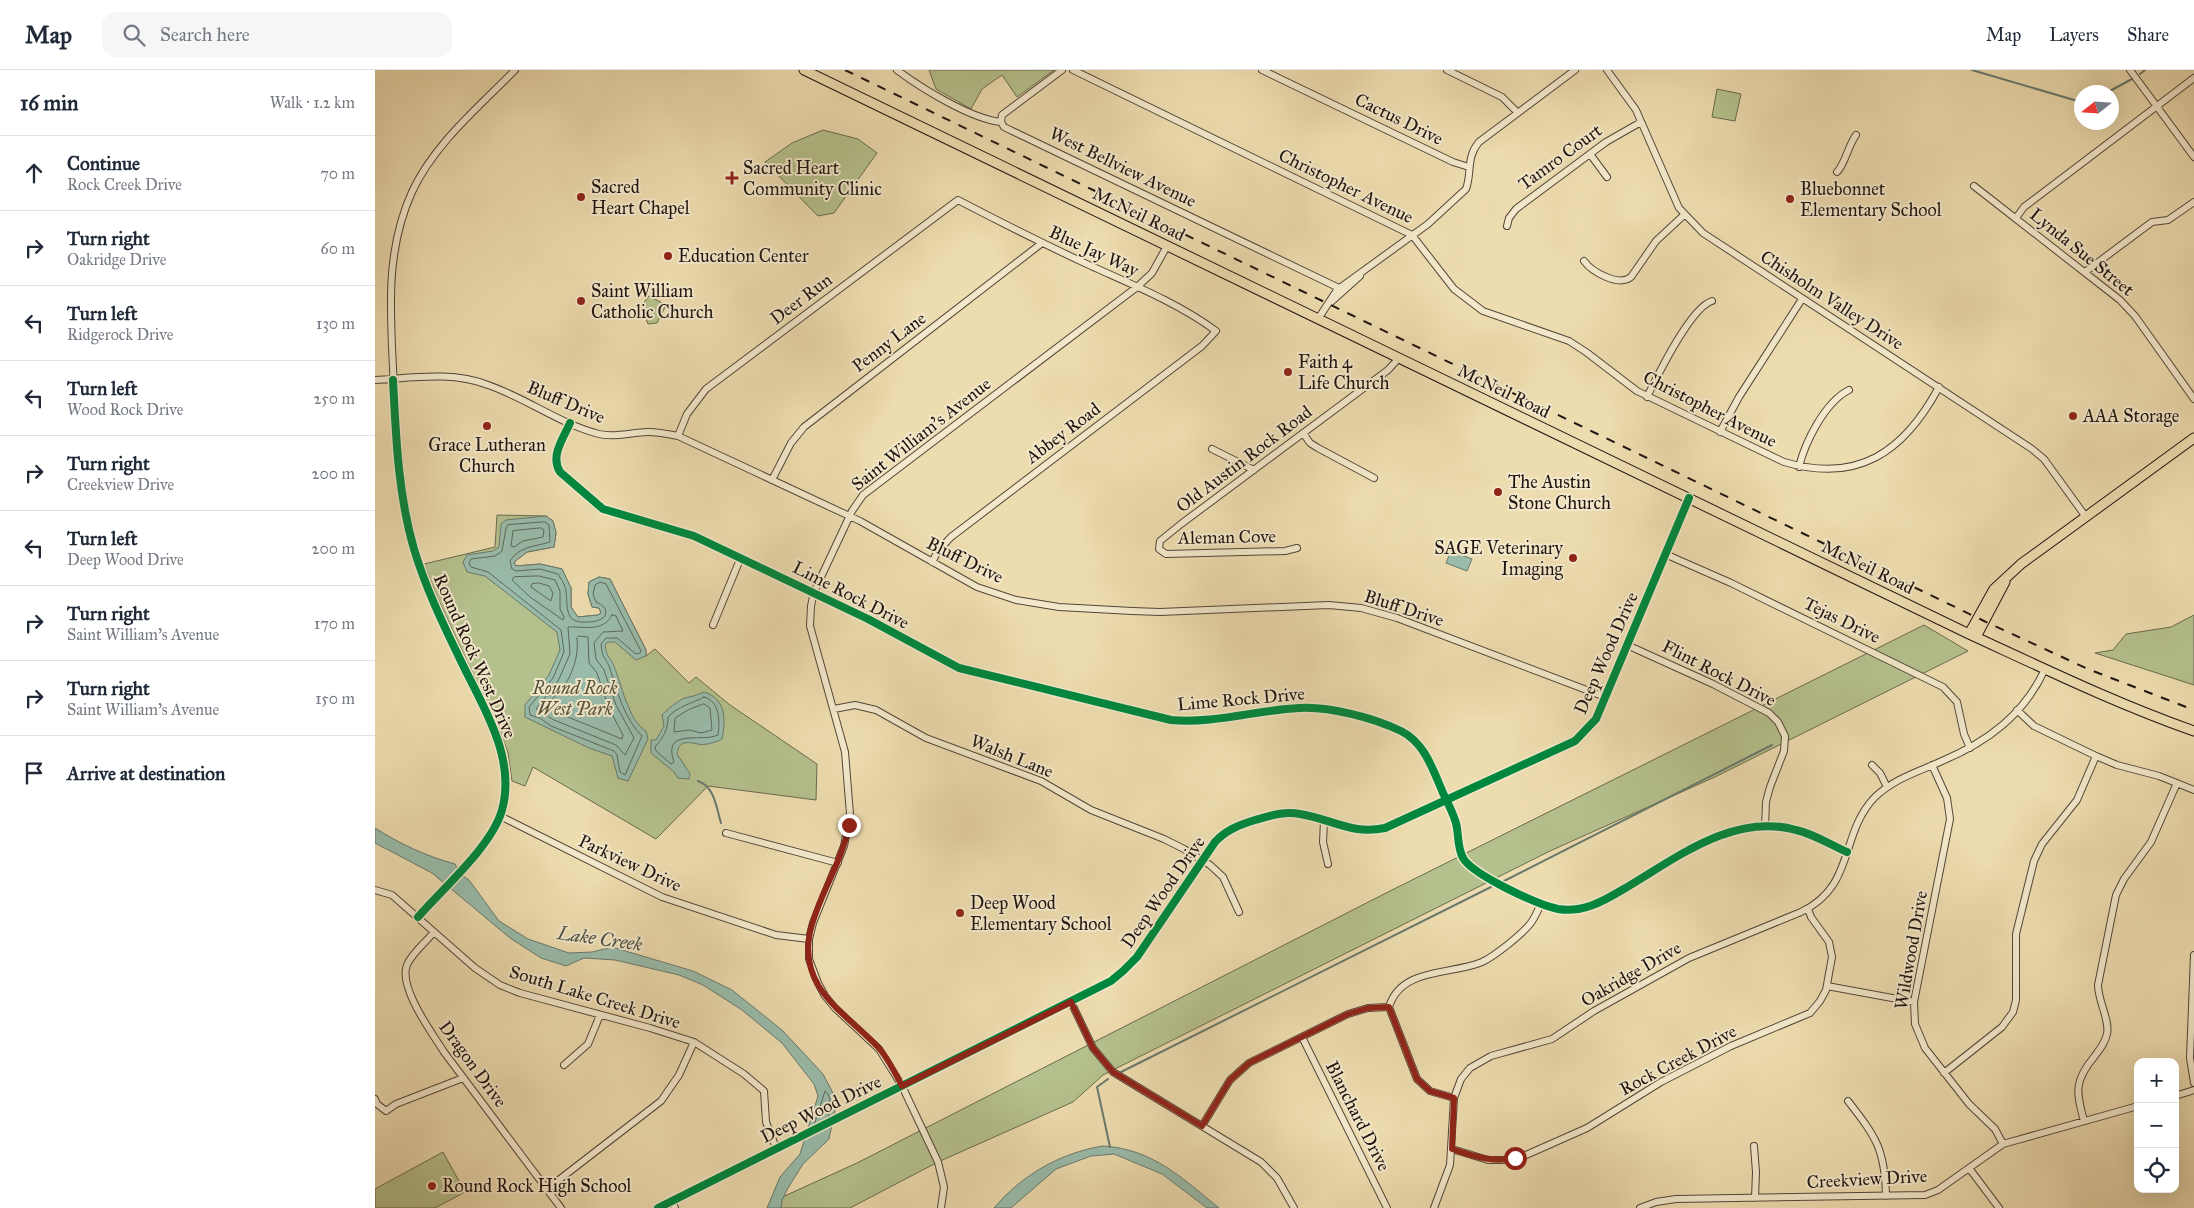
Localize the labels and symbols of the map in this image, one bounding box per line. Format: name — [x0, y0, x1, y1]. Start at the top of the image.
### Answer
north arrow — [2074, 85, 2119, 130]
street label: Cactus Drive — [1351, 88, 1447, 150]
street label: Tamro Court — [1514, 119, 1607, 195]
street label: West Bellview Avenue — [1046, 122, 1200, 212]
street label: Christopher Avenue — [1275, 144, 1417, 228]
place label: Sacred Heart Community Clinic — [743, 157, 882, 200]
marker: Sacred Heart Community Clinic — [725, 171, 739, 185]
place label: Sacred Heart Chapel — [591, 176, 690, 219]
place label: Bluebonnet Elementary School — [1800, 178, 1942, 221]
street label: McNeil Road — [1089, 182, 1189, 246]
marker: Sacred Heart Chapel — [575, 191, 587, 203]
marker: Bluebonnet Elementary School — [1784, 193, 1796, 205]
street label: Lynda Sue Street — [2025, 203, 2139, 301]
street label: Blue Jay Way — [1045, 221, 1143, 282]
place label: Education Center — [678, 245, 809, 267]
street label: Chisholm Valley Drive — [1756, 245, 1908, 355]
marker: Education Center — [662, 250, 674, 262]
street label: Deer Run — [766, 268, 836, 329]
place label: Saint William Catholic Church — [591, 280, 714, 323]
marker: Saint William Catholic Church — [575, 295, 587, 307]
street label: Penny Lane — [848, 307, 930, 377]
place label: Faith 4 Life Church — [1298, 351, 1390, 394]
street label: McNeil Road — [1454, 359, 1554, 423]
marker: Faith 4 Life Church — [1282, 366, 1294, 378]
street label: Christopher Avenue — [1639, 366, 1781, 452]
street label: Saint William's Avenue — [847, 373, 995, 495]
street label: Bluff Drive — [524, 376, 608, 428]
street label: Abbey Road — [1021, 398, 1105, 469]
street label: Old Austin Rock Road — [1172, 401, 1316, 517]
place label: AAA Storage — [2082, 405, 2179, 428]
marker: AAA Storage — [2067, 410, 2079, 422]
marker: Grace Lutheran Church — [481, 420, 493, 432]
place label: Grace Lutheran Church — [428, 434, 546, 477]
place label: The Austin Stone Church — [1508, 471, 1611, 514]
marker: The Austin Stone Church — [1492, 486, 1504, 498]
street label: Aleman Cove — [1177, 525, 1276, 549]
street label: Bluff Drive — [923, 532, 1007, 588]
street label: McNeil Road — [1818, 535, 1918, 599]
place label: SAGE Veterinary Imaging — [1434, 537, 1564, 581]
marker: SAGE Veterinary Imaging — [1567, 552, 1579, 564]
street label: Lime Rock Drive — [789, 556, 913, 634]
street label: Round Rock West Drive — [429, 570, 521, 742]
street label: Bluff Drive — [1361, 585, 1447, 631]
street label: Deep Wood Drive — [1569, 589, 1643, 717]
street label: Tejas Drive — [1800, 592, 1884, 648]
street label: Flint Rock Drive — [1658, 635, 1780, 711]
park label: Round Rock West Park — [532, 677, 617, 720]
street label: Lime Rock Drive — [1176, 682, 1306, 716]
street label: Walsh Lane — [967, 729, 1057, 783]
route end — [838, 814, 861, 837]
street label: Parkview Drive — [575, 830, 685, 896]
street label: Deep Wood Drive — [1116, 832, 1210, 952]
street label: Wildwood Drive — [1890, 889, 1932, 1011]
place label: Deep Wood Elementary School — [970, 892, 1112, 935]
marker: Deep Wood Elementary School — [954, 907, 966, 919]
water label: Lake Creek — [555, 921, 644, 956]
street label: Oakridge Drive — [1577, 937, 1685, 1012]
street label: South Lake Creek Drive — [507, 961, 683, 1033]
street label: Dragon Drive — [433, 1017, 512, 1112]
street label: Rock Creek Drive — [1616, 1020, 1740, 1100]
street label: Blanchard Drive — [1321, 1057, 1395, 1175]
street label: Deep Wood Drive — [757, 1070, 885, 1148]
route start — [1504, 1147, 1527, 1170]
street label: Creekview Drive — [1806, 1165, 1928, 1193]
place label: Round Rock High School — [442, 1175, 632, 1198]
marker: Round Rock High School — [426, 1180, 438, 1192]

